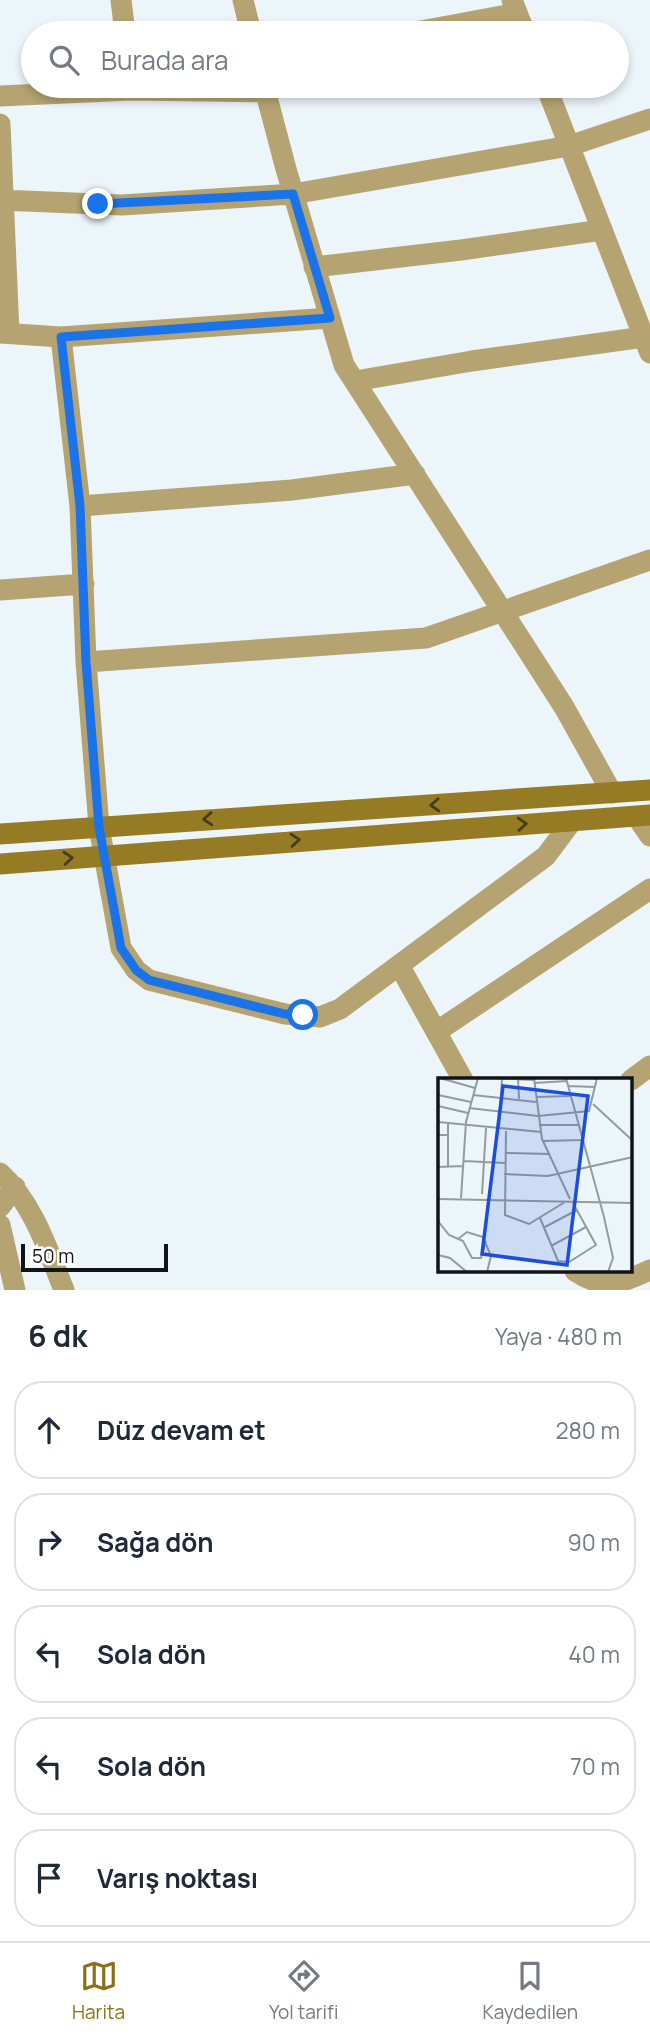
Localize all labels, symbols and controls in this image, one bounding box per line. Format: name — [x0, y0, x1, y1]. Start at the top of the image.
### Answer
search box — [21, 21, 629, 98]
icon: search — [45, 41, 83, 79]
text: Burada ara — [101, 42, 228, 78]
route end — [82, 188, 113, 219]
one-way arrow — [430, 798, 441, 813]
one-way arrow — [202, 811, 213, 826]
one-way arrow — [517, 817, 528, 832]
one-way arrow — [290, 833, 301, 848]
one-way arrow — [63, 851, 74, 866]
route start — [287, 999, 318, 1030]
inset map — [438, 1078, 632, 1272]
scale bar — [21, 1241, 168, 1273]
text: 50 m — [32, 1243, 74, 1269]
text: 6 dk — [28, 1315, 87, 1356]
text: Yaya · 480 m — [495, 1320, 622, 1352]
icon: ahead — [30, 1411, 68, 1449]
text: Düz devam et — [97, 1412, 266, 1448]
text: 280 m — [555, 1414, 620, 1446]
icon: right — [30, 1523, 68, 1561]
text: Sağa dön — [97, 1524, 214, 1560]
text: 90 m — [568, 1526, 620, 1558]
icon: left — [30, 1635, 68, 1673]
text: Sola dön — [97, 1636, 206, 1672]
text: 40 m — [568, 1638, 620, 1670]
icon: left — [30, 1747, 68, 1785]
text: Sola dön — [97, 1748, 206, 1784]
text: 70 m — [570, 1750, 620, 1782]
icon: arrive — [30, 1859, 68, 1897]
text: Varış noktası — [97, 1860, 258, 1896]
tab: Harita — [72, 1957, 125, 2025]
tab: Yol tarifi — [269, 1957, 338, 2025]
tab: Kaydedilen — [482, 1957, 578, 2025]

